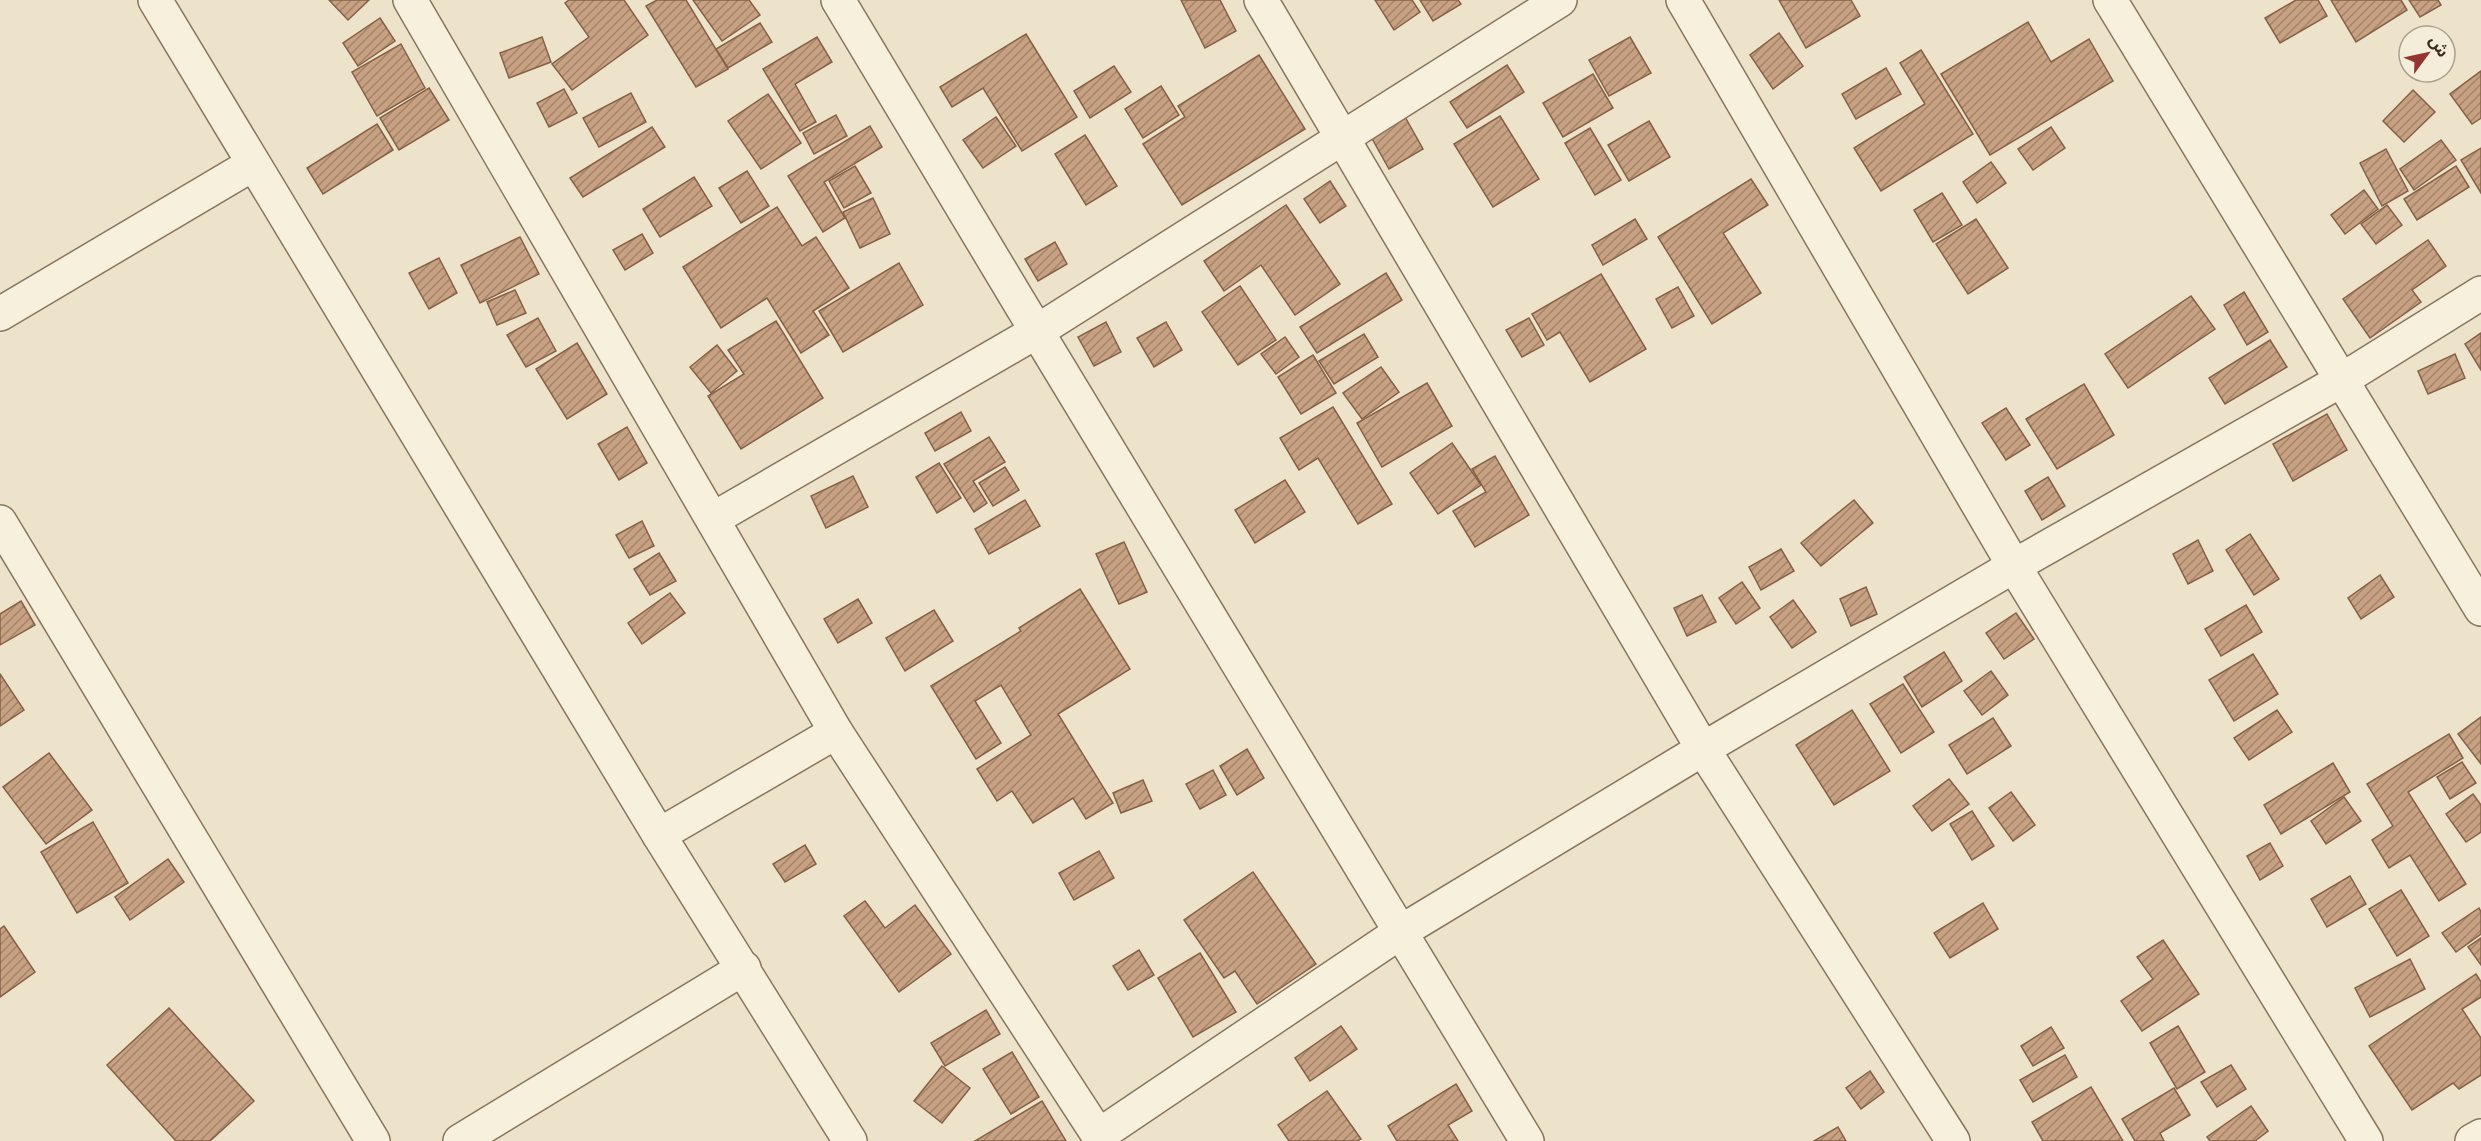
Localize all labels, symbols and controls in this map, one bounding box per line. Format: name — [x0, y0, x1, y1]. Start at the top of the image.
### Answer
north arrow — [2397, 24, 2457, 84]
text: ش — [2425, 31, 2454, 61]

